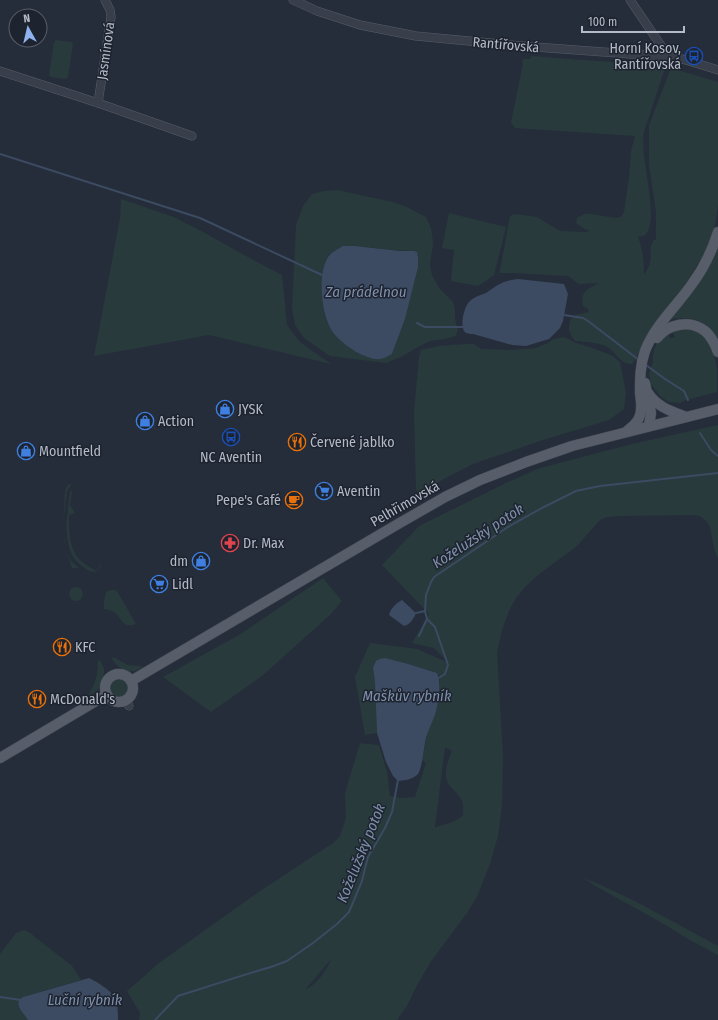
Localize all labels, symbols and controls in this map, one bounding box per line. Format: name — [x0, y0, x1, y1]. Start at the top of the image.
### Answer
north arrow — [8, 8, 48, 48]
scale bar — [582, 8, 684, 34]
text: N — [23, 12, 31, 25]
text: 100 m — [588, 15, 617, 29]
street label: Jasmínová — [94, 21, 119, 81]
street label: Rantířovská — [472, 34, 540, 56]
place label: Horní Kosov, Rantířovská — [610, 40, 681, 73]
bus stop icon: Horní Kosov, Rantířovská — [684, 46, 704, 66]
water label: Za prádelnou — [325, 283, 407, 301]
shop icon: JYSK — [215, 399, 235, 419]
place label: JYSK — [238, 401, 263, 418]
shop icon: Action — [135, 411, 155, 431]
place label: Action — [158, 413, 194, 430]
bus stop icon: NC Aventin — [221, 427, 241, 447]
restaurant icon: Červené jablko — [287, 432, 307, 452]
place label: Červené jablko — [310, 433, 395, 451]
shop icon: Mountfield — [16, 441, 36, 461]
place label: Mountfield — [39, 443, 101, 460]
place label: NC Aventin — [200, 449, 262, 466]
street label: Pelhřimovská — [368, 477, 443, 531]
supermarket icon: Aventin — [314, 481, 334, 501]
place label: Aventin — [337, 483, 380, 500]
cafe icon: Pepe's Café — [284, 490, 304, 510]
place label: Pepe's Café — [216, 492, 281, 509]
water label: Koželužský potok — [429, 499, 528, 572]
pharmacy icon: Dr. Max — [220, 533, 240, 553]
place label: Dr. Max — [243, 535, 285, 552]
shop icon: dm — [191, 551, 211, 571]
place label: dm — [170, 553, 188, 570]
supermarket icon: Lidl — [149, 574, 169, 594]
place label: Lidl — [172, 576, 193, 593]
restaurant icon: KFC — [52, 637, 72, 657]
place label: KFC — [75, 639, 95, 656]
water label: Maškův rybník — [362, 687, 452, 705]
restaurant icon: McDonald's — [27, 689, 47, 709]
place label: McDonald's — [50, 691, 115, 708]
water label: Koželužský potok — [333, 800, 389, 905]
water label: Luční rybník — [48, 991, 123, 1009]

